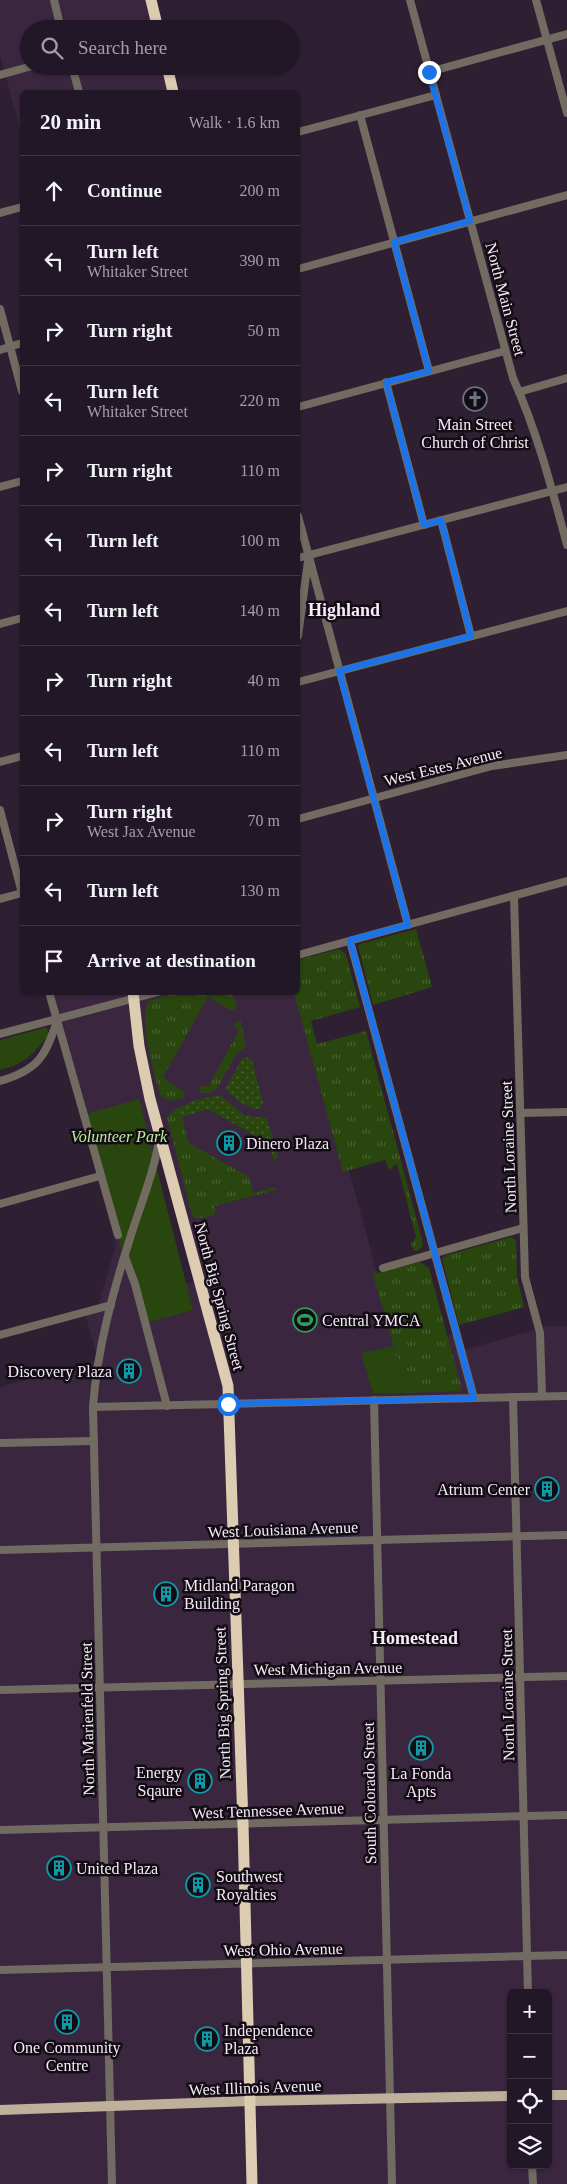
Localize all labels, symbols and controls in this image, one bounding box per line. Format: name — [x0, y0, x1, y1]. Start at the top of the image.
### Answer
search box — [20, 20, 300, 75]
icon: search — [38, 34, 66, 62]
text: Search here — [78, 37, 167, 58]
route end — [418, 61, 441, 84]
text: 20 min — [40, 110, 101, 134]
text: Walk · 1.6 km — [189, 114, 280, 131]
icon: ahead — [40, 177, 68, 205]
text: Continue — [87, 180, 162, 201]
text: 200 m — [240, 182, 280, 199]
text: Turn left — [87, 241, 159, 262]
street label: North Main Street — [482, 241, 529, 358]
icon: left — [40, 247, 68, 275]
text: 390 m — [240, 252, 280, 269]
text: Whitaker Street — [87, 263, 188, 280]
icon: right — [40, 317, 68, 345]
text: Turn right — [87, 320, 172, 341]
text: 50 m — [248, 322, 280, 339]
text: Turn left — [87, 381, 159, 402]
church icon: Main Street Church of Christ — [462, 386, 488, 412]
icon: left — [40, 387, 68, 415]
text: 220 m — [240, 392, 280, 409]
text: Whitaker Street — [87, 403, 188, 420]
place label: Main Street Church of Christ — [421, 416, 529, 451]
icon: right — [40, 457, 68, 485]
text: Turn right — [87, 460, 172, 481]
text: 110 m — [240, 462, 280, 479]
icon: left — [40, 527, 68, 555]
text: Turn left — [87, 530, 159, 551]
text: 100 m — [240, 532, 280, 549]
icon: left — [40, 597, 68, 625]
text: Turn left — [87, 600, 159, 621]
district label: Highland — [308, 600, 380, 620]
text: 140 m — [240, 602, 280, 619]
icon: right — [40, 667, 68, 695]
text: Turn right — [87, 670, 172, 691]
text: 40 m — [248, 672, 280, 689]
icon: left — [40, 737, 68, 765]
text: Turn left — [87, 740, 159, 761]
text: 110 m — [240, 742, 280, 759]
street label: West Estes Avenue — [382, 744, 504, 789]
text: Turn right — [87, 801, 172, 822]
icon: right — [40, 807, 68, 835]
text: 70 m — [248, 812, 280, 829]
text: West Jax Avenue — [87, 823, 196, 840]
icon: left — [40, 877, 68, 905]
text: Turn left — [87, 880, 159, 901]
text: 130 m — [240, 882, 280, 899]
icon: arrive — [40, 947, 68, 975]
text: Arrive at destination — [87, 950, 256, 971]
street label: North Loraine Street — [498, 1080, 519, 1213]
park label: Volunteer Park — [71, 1128, 168, 1145]
building icon: Dinero Plaza — [216, 1130, 242, 1156]
place label: Dinero Plaza — [246, 1135, 329, 1152]
street label: North Big Spring Street — [191, 1220, 248, 1373]
sports icon: Central YMCA — [292, 1307, 318, 1333]
place label: Central YMCA — [322, 1312, 421, 1329]
building icon: Discovery Plaza — [116, 1358, 142, 1384]
place label: Discovery Plaza — [8, 1363, 112, 1381]
route start — [217, 1393, 240, 1416]
building icon: Atrium Center — [534, 1476, 560, 1502]
place label: Atrium Center — [437, 1481, 531, 1498]
street label: West Louisiana Avenue — [208, 1518, 358, 1541]
place label: Midland Paragon Building — [184, 1577, 295, 1613]
building icon: Midland Paragon Building — [153, 1581, 179, 1607]
street label: North Big Spring Street — [211, 1626, 235, 1779]
district label: Homestead — [372, 1628, 458, 1648]
street label: North Loraine Street — [498, 1628, 517, 1761]
street label: North Marienfeld Street — [78, 1641, 97, 1796]
street label: West Michigan Avenue — [254, 1659, 402, 1679]
street label: South Colorado Street — [360, 1721, 379, 1864]
building icon: La Fonda Apts — [408, 1735, 434, 1761]
place label: Energy Sqaure — [136, 1764, 182, 1800]
place label: La Fonda Apts — [391, 1765, 451, 1801]
building icon: Energy Sqaure — [187, 1768, 213, 1794]
street label: West Tennessee Avenue — [192, 1799, 345, 1822]
building icon: United Plaza — [46, 1855, 72, 1881]
place label: United Plaza — [76, 1860, 158, 1877]
place label: Southwest Royalties — [216, 1868, 283, 1904]
building icon: Southwest Royalties — [185, 1872, 211, 1898]
street label: West Ohio Avenue — [223, 1940, 343, 1959]
map controls — [507, 1989, 552, 2169]
button: + — [507, 1989, 552, 2034]
building icon: One Community Centre — [54, 2009, 80, 2035]
place label: Independence Plaza — [224, 2022, 313, 2057]
building icon: Independence Plaza — [194, 2026, 220, 2052]
button: − — [507, 2034, 552, 2079]
place label: One Community Centre — [13, 2039, 121, 2074]
street label: West Illinois Avenue — [188, 2077, 322, 2098]
button: locate — [507, 2079, 552, 2124]
button: layers — [507, 2124, 552, 2169]

